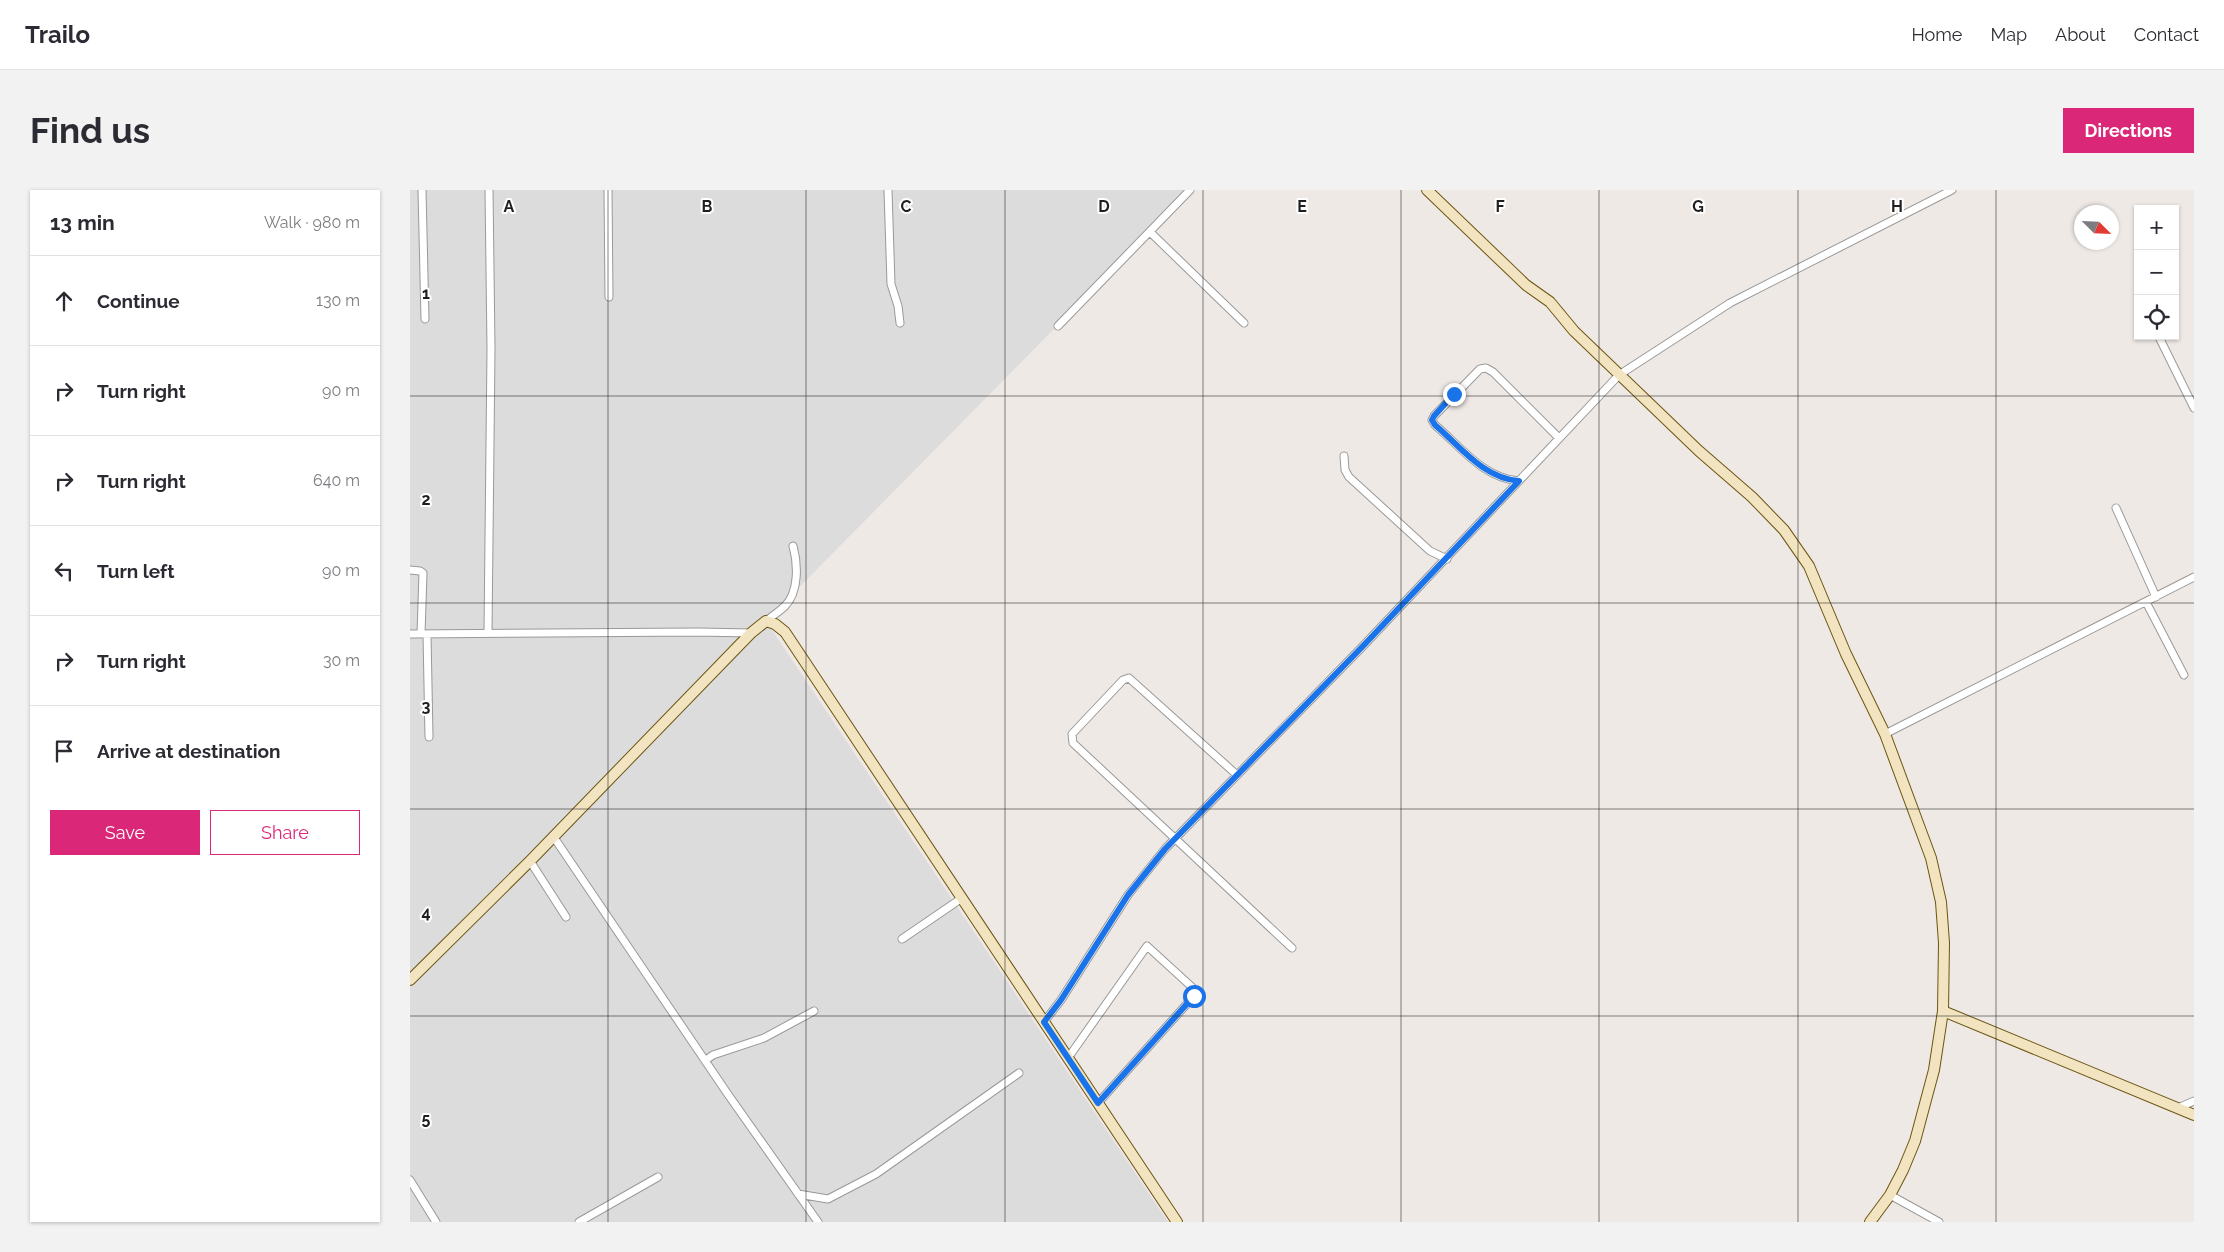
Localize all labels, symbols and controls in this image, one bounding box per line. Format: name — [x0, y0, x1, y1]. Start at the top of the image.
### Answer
text: Trailo — [25, 20, 90, 49]
text: Home — [1911, 24, 1962, 45]
text: Map — [1990, 24, 2027, 45]
text: About — [2055, 24, 2106, 45]
text: Contact — [2134, 24, 2199, 45]
button: Directions — [2063, 108, 2194, 153]
text: Find us — [30, 110, 150, 151]
text: A — [504, 197, 515, 216]
text: B — [702, 197, 713, 216]
text: C — [901, 197, 912, 216]
text: D — [1098, 197, 1110, 216]
text: E — [1297, 197, 1307, 216]
text: F — [1495, 197, 1505, 216]
text: G — [1692, 197, 1704, 216]
text: H — [1891, 197, 1903, 216]
north arrow — [2074, 205, 2119, 250]
map controls — [2134, 205, 2179, 340]
button: + — [2134, 205, 2179, 250]
text: 13 min — [50, 210, 115, 235]
text: Walk · 980 m — [264, 213, 360, 232]
button: − — [2134, 250, 2179, 295]
text: 1 — [422, 284, 430, 303]
icon: ahead — [50, 287, 78, 315]
text: Continue — [97, 290, 180, 312]
text: 130 m — [316, 291, 360, 310]
button: locate — [2134, 295, 2179, 340]
icon: right — [50, 377, 78, 405]
text: Turn right — [97, 380, 186, 402]
text: 90 m — [322, 381, 360, 400]
route end — [1443, 383, 1466, 406]
icon: right — [50, 467, 78, 495]
text: Turn right — [97, 470, 186, 492]
text: 640 m — [313, 471, 360, 490]
text: 2 — [421, 490, 431, 509]
icon: left — [50, 557, 78, 585]
text: Turn left — [97, 560, 174, 582]
text: 90 m — [322, 561, 360, 580]
icon: right — [50, 647, 78, 675]
text: Turn right — [97, 650, 186, 672]
text: 30 m — [323, 651, 360, 670]
text: 3 — [422, 697, 431, 716]
icon: arrive — [50, 737, 78, 765]
text: Arrive at destination — [97, 740, 281, 762]
button: Save — [50, 810, 200, 855]
button: Share — [210, 810, 360, 855]
text: 4 — [421, 903, 431, 922]
route start — [1183, 985, 1206, 1008]
text: 5 — [422, 1109, 431, 1128]

